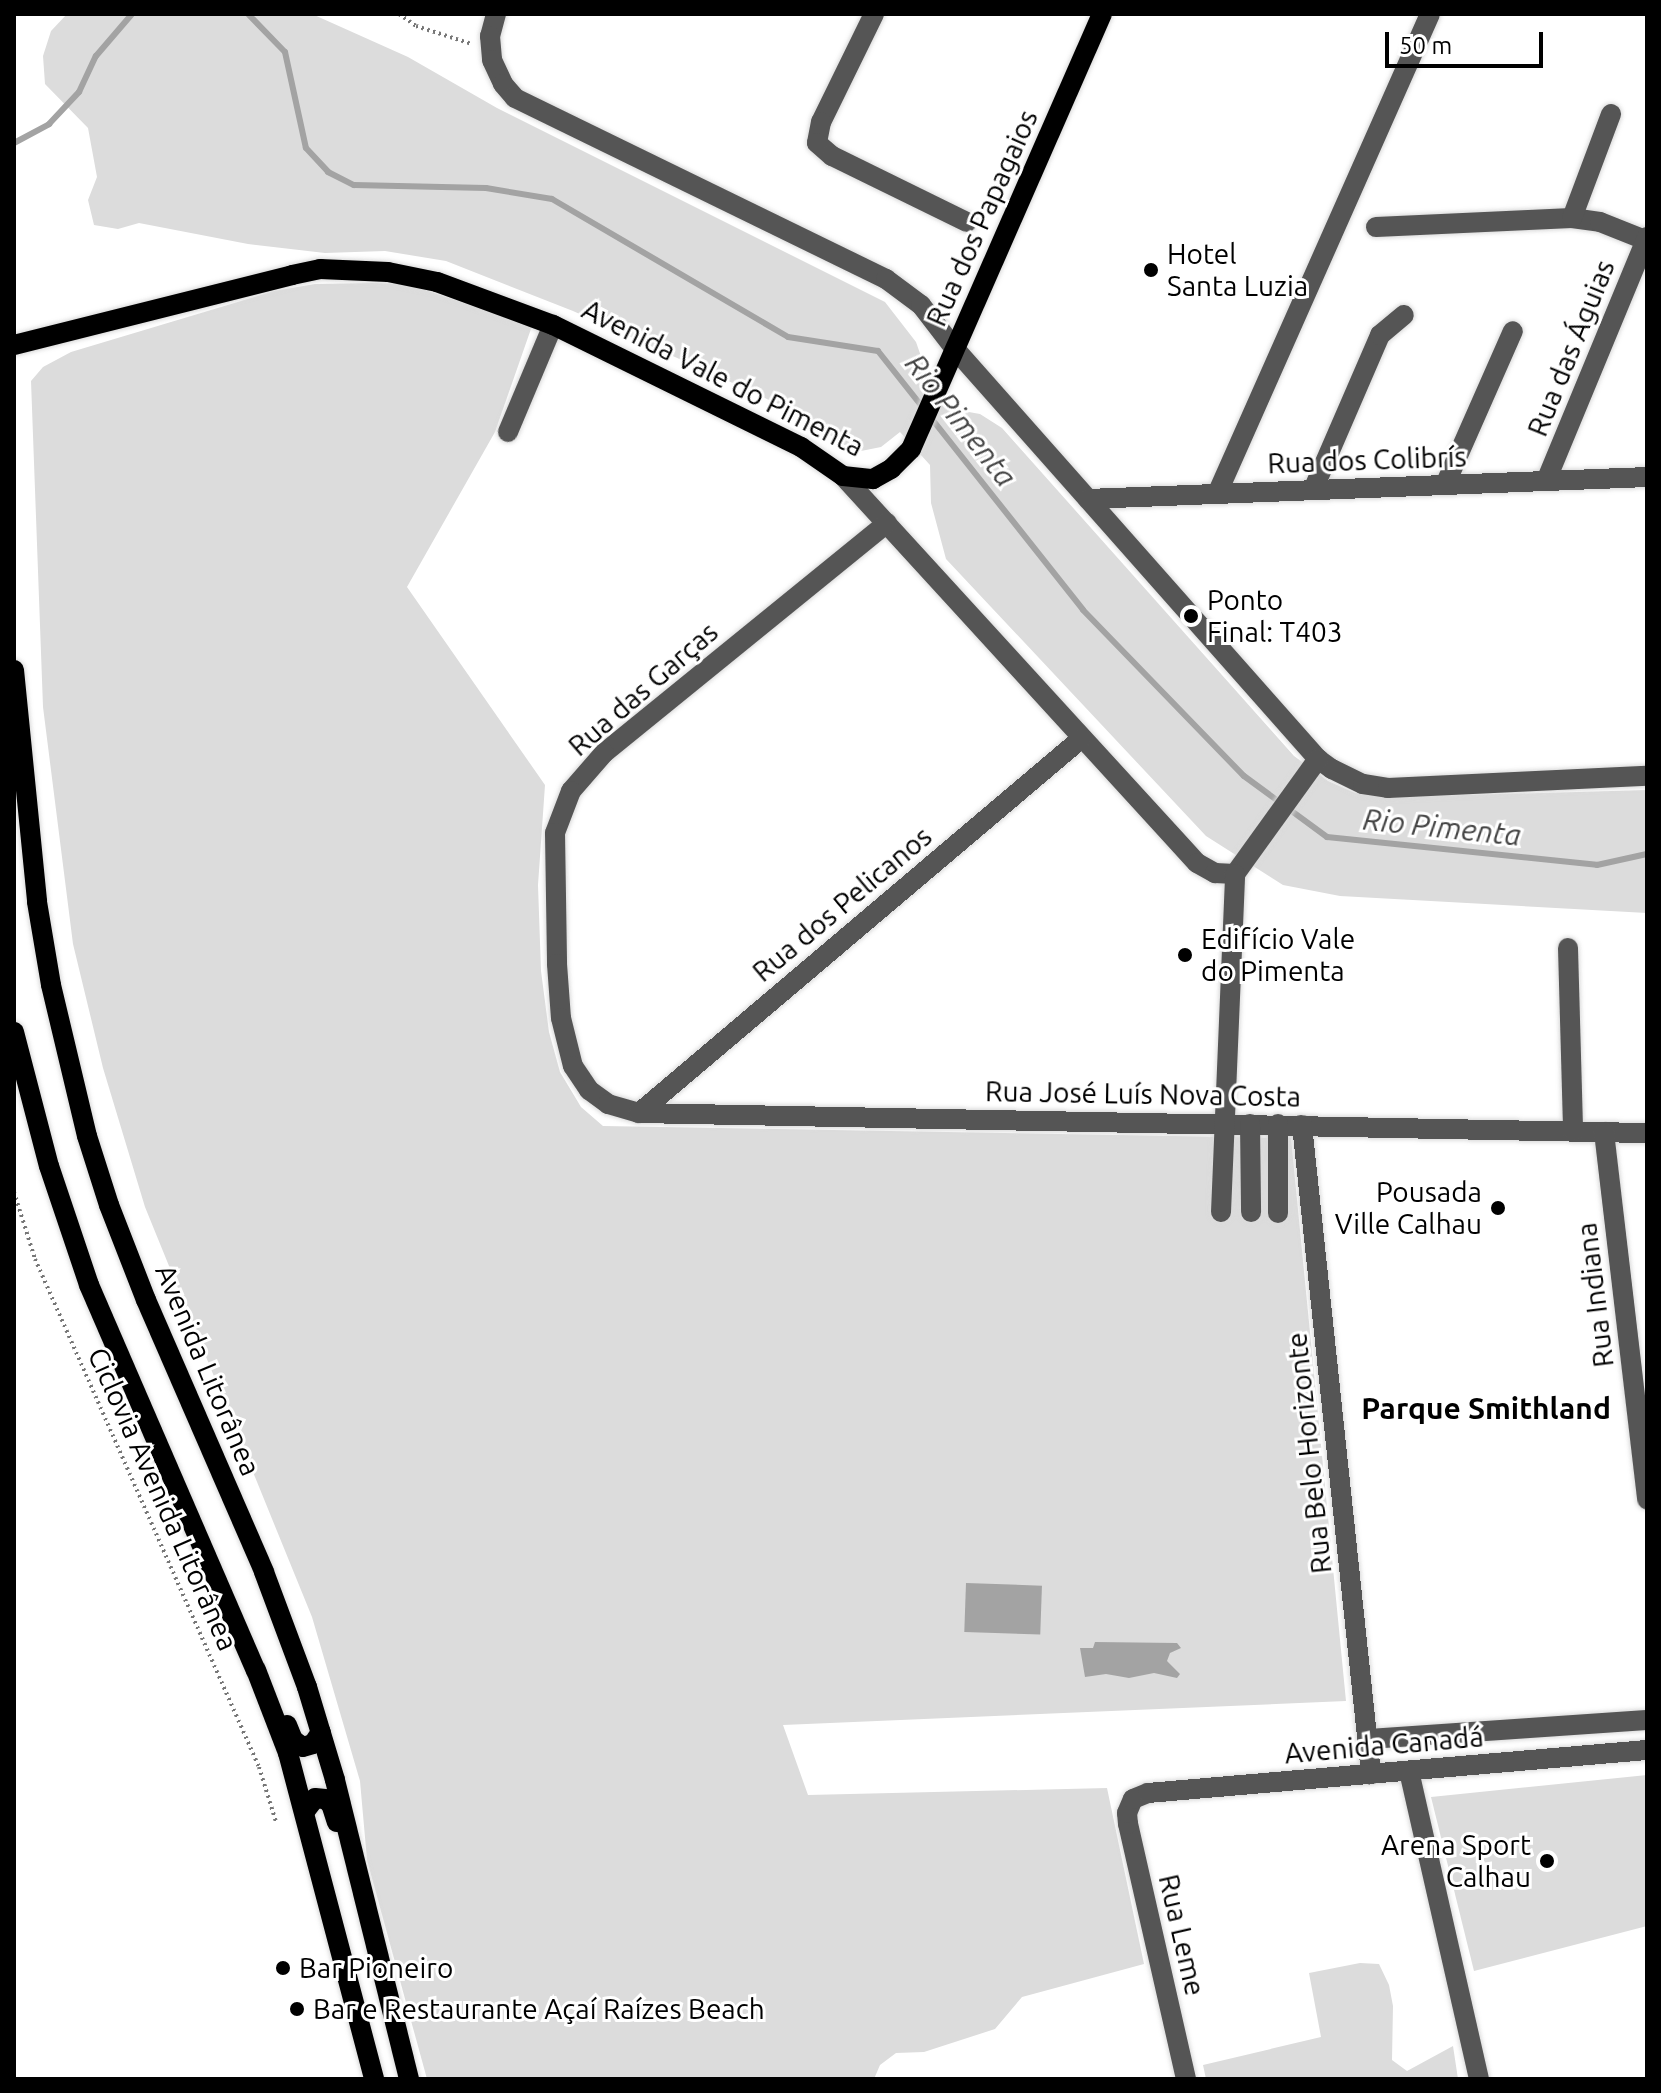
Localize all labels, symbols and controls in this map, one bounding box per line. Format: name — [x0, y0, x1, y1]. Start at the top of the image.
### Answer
scale bar — [1389, 16, 1547, 66]
text: 50 m — [1399, 32, 1452, 59]
street label: Rua dos Papagaios — [919, 105, 1045, 331]
place label: Hotel Santa Luzia — [1167, 237, 1308, 303]
street label: Rua das Águias — [1520, 255, 1622, 441]
marker: Hotel Santa Luzia — [1142, 261, 1160, 279]
street label: Avenida Vale do Pimenta — [577, 292, 869, 464]
water label: Rio Pimenta — [898, 346, 1024, 494]
street label: Rua dos Colibrís — [1267, 440, 1467, 480]
place label: Ponto Final: T403 — [1207, 583, 1343, 649]
marker: Ponto Final: T403 — [1182, 607, 1200, 625]
street label: Rua das Garças — [562, 615, 724, 763]
water label: Rio Pimenta — [1361, 801, 1523, 853]
street label: Rua dos Pelicanos — [746, 819, 938, 989]
place label: Edifício Vale do Pimenta — [1201, 922, 1355, 988]
marker: Edifício Vale do Pimenta — [1176, 946, 1194, 964]
street label: Rua José Luís Nova Costa — [985, 1074, 1301, 1114]
place label: Pousada Ville Calhau — [1335, 1175, 1482, 1241]
marker: Pousada Ville Calhau — [1489, 1199, 1507, 1217]
street label: Rua Indiana — [1569, 1221, 1621, 1369]
street label: Avenida Litorânea — [148, 1259, 268, 1481]
street label: Rua Belo Horizonte — [1280, 1331, 1338, 1575]
street label: Ciclovia Avenida Litorânea — [81, 1342, 245, 1656]
district label: Parque Smithland — [1361, 1390, 1611, 1426]
street label: Avenida Canadá — [1283, 1720, 1485, 1770]
place label: Arena Sport Calhau — [1381, 1828, 1531, 1894]
marker: Arena Sport Calhau — [1538, 1852, 1556, 1870]
street label: Rua Leme — [1152, 1871, 1212, 1999]
place label: Bar Pioneiro — [299, 1951, 453, 1985]
marker: Bar Pioneiro — [274, 1959, 292, 1977]
place label: Bar e Restaurante Açaí Raízes Beach — [313, 1992, 765, 2026]
marker: Bar e Restaurante Açaí Raízes Beach — [288, 2000, 306, 2018]

